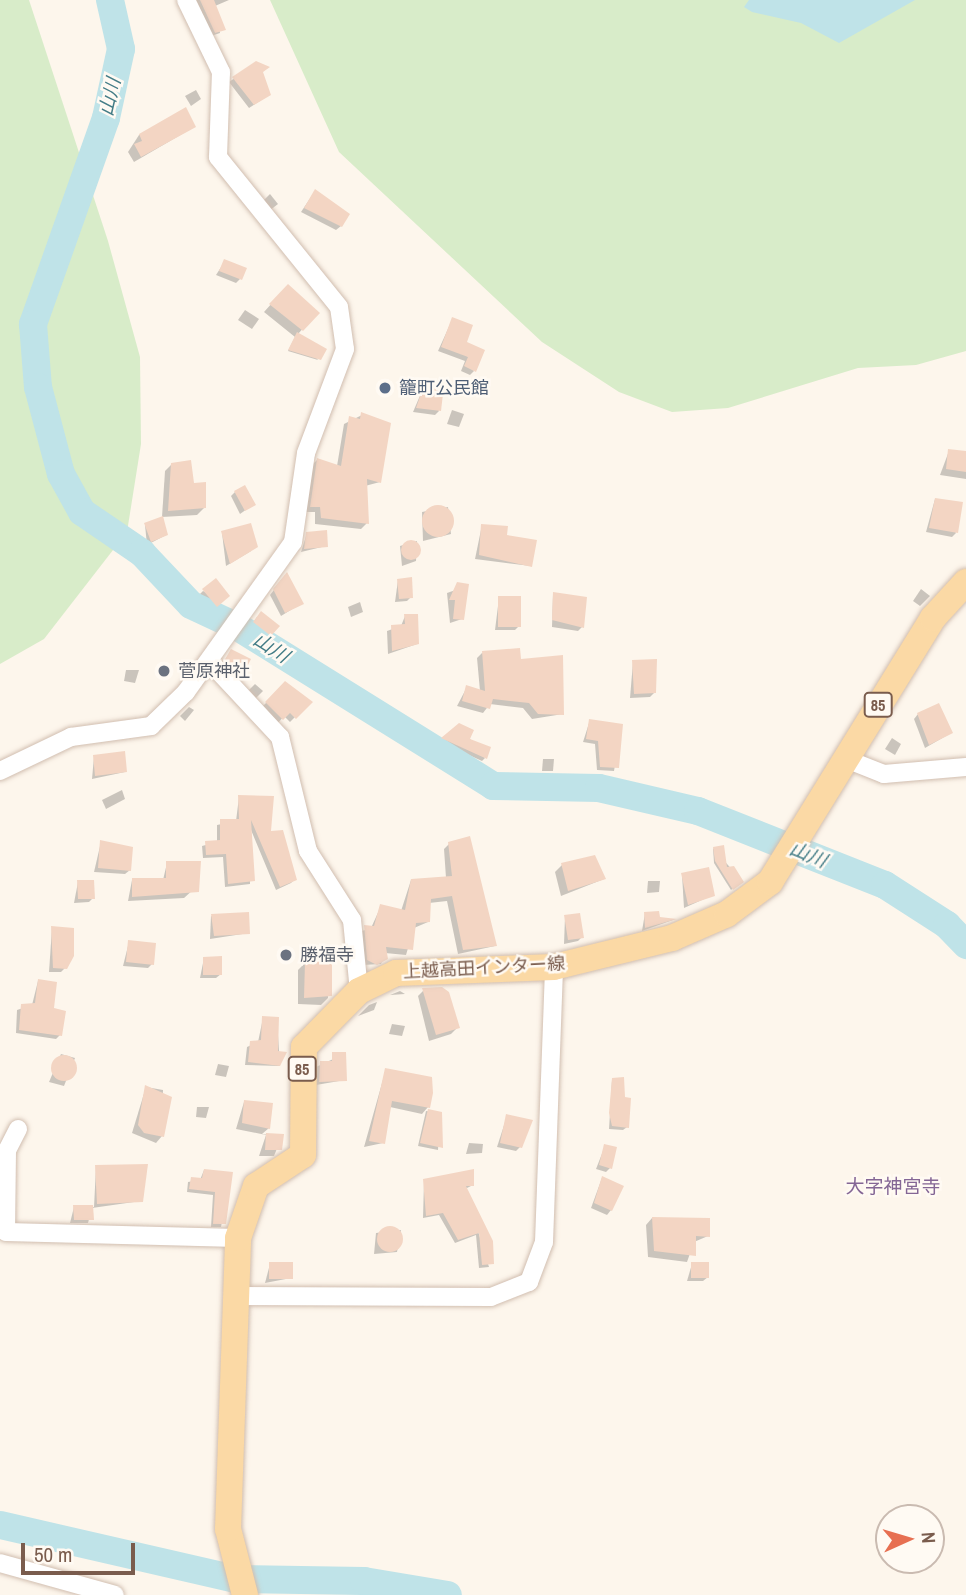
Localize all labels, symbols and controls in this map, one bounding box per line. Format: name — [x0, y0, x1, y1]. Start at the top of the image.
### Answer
water label: 山川 — [95, 76, 125, 118]
place label: 籠町公民館 — [399, 377, 489, 399]
marker: 籠町公民館 — [377, 380, 393, 396]
water label: 山川 — [249, 628, 293, 668]
place label: 菅原神社 — [178, 660, 250, 682]
marker: 菅原神社 — [156, 663, 172, 679]
road number: 85 — [862, 692, 894, 718]
water label: 山川 — [786, 837, 830, 873]
place label: 勝福寺 — [300, 944, 354, 966]
marker: 勝福寺 — [278, 947, 294, 963]
street label: 上越高田インター線 — [403, 953, 565, 983]
road number: 85 — [286, 1056, 318, 1082]
district label: 大字神宮寺 — [846, 1176, 940, 1198]
north arrow — [875, 1504, 945, 1574]
scale bar — [24, 1528, 138, 1572]
text: N — [916, 1531, 942, 1544]
text: 50 m — [34, 1540, 72, 1569]

